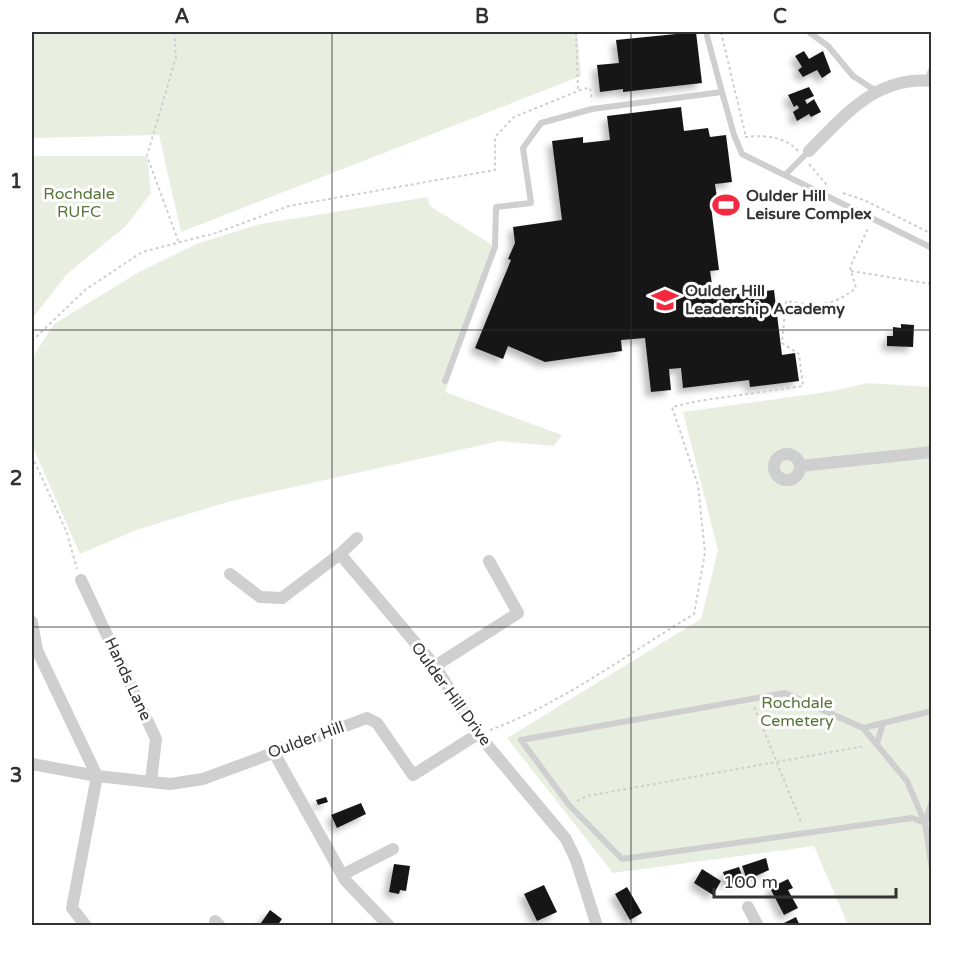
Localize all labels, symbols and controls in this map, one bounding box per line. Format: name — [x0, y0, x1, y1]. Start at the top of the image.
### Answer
text: A — [175, 5, 190, 29]
text: B — [475, 5, 489, 29]
text: C — [773, 5, 787, 29]
text: 1 — [10, 170, 22, 194]
park label: Rochdale RUFC — [43, 184, 115, 222]
place label: Oulder Hill Leisure Complex — [746, 186, 872, 224]
sports icon: Oulder Hill Leisure Complex — [711, 190, 741, 220]
place label: Oulder Hill Leadership Academy — [685, 281, 845, 319]
school or university icon: Oulder Hill Leadership Academy — [650, 285, 680, 315]
text: 2 — [10, 467, 22, 491]
street label: Hands Lane — [100, 634, 156, 724]
street label: Oulder Hill Drive — [407, 638, 495, 750]
park label: Rochdale Cemetery — [760, 693, 834, 731]
street label: Oulder Hill — [265, 717, 347, 763]
text: 3 — [10, 764, 22, 788]
scale bar — [714, 861, 896, 899]
text: 100 m — [723, 871, 778, 893]

